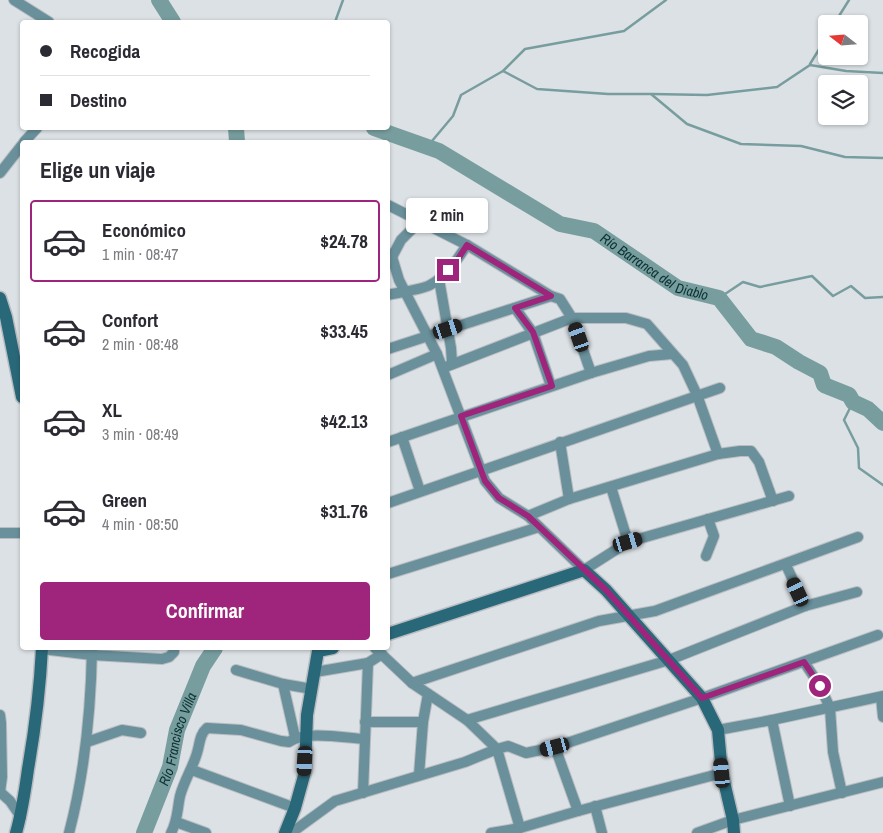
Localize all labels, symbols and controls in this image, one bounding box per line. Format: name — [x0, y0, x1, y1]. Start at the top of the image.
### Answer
north arrow — [818, 15, 868, 65]
map controls — [818, 15, 868, 125]
text: Recogida — [70, 38, 140, 64]
button: layers — [818, 75, 868, 125]
text: Destino — [70, 87, 127, 113]
text: Elige un viaje — [40, 155, 155, 185]
callout: 2 min — [407, 198, 489, 232]
text: 2 min — [430, 204, 464, 226]
text: Económico — [102, 217, 186, 243]
icon: car — [42, 219, 87, 264]
text: $24.78 — [320, 228, 368, 254]
water label: Río Barranca del Diablo — [597, 229, 710, 304]
text: 1 min · 08:47 — [102, 243, 179, 265]
route end — [437, 259, 459, 281]
text: Confort — [102, 307, 158, 333]
icon: car — [42, 309, 87, 354]
car — [431, 317, 464, 341]
text: $33.45 — [320, 318, 368, 344]
car — [567, 320, 590, 354]
text: 2 min · 08:48 — [102, 333, 179, 355]
text: XL — [102, 397, 122, 423]
icon: car — [42, 399, 87, 444]
text: $42.13 — [320, 408, 368, 434]
text: 3 min · 08:49 — [102, 423, 179, 445]
text: Green — [102, 487, 147, 513]
icon: car — [42, 489, 87, 534]
text: $31.76 — [320, 498, 368, 524]
text: 4 min · 08:50 — [102, 513, 179, 535]
car — [611, 531, 644, 553]
car — [784, 575, 811, 609]
button: Confirmar — [40, 582, 370, 640]
route start — [809, 675, 831, 697]
water label: Río Francisco Villa — [155, 690, 200, 788]
car — [538, 736, 571, 758]
car — [296, 746, 313, 776]
car — [713, 757, 730, 789]

